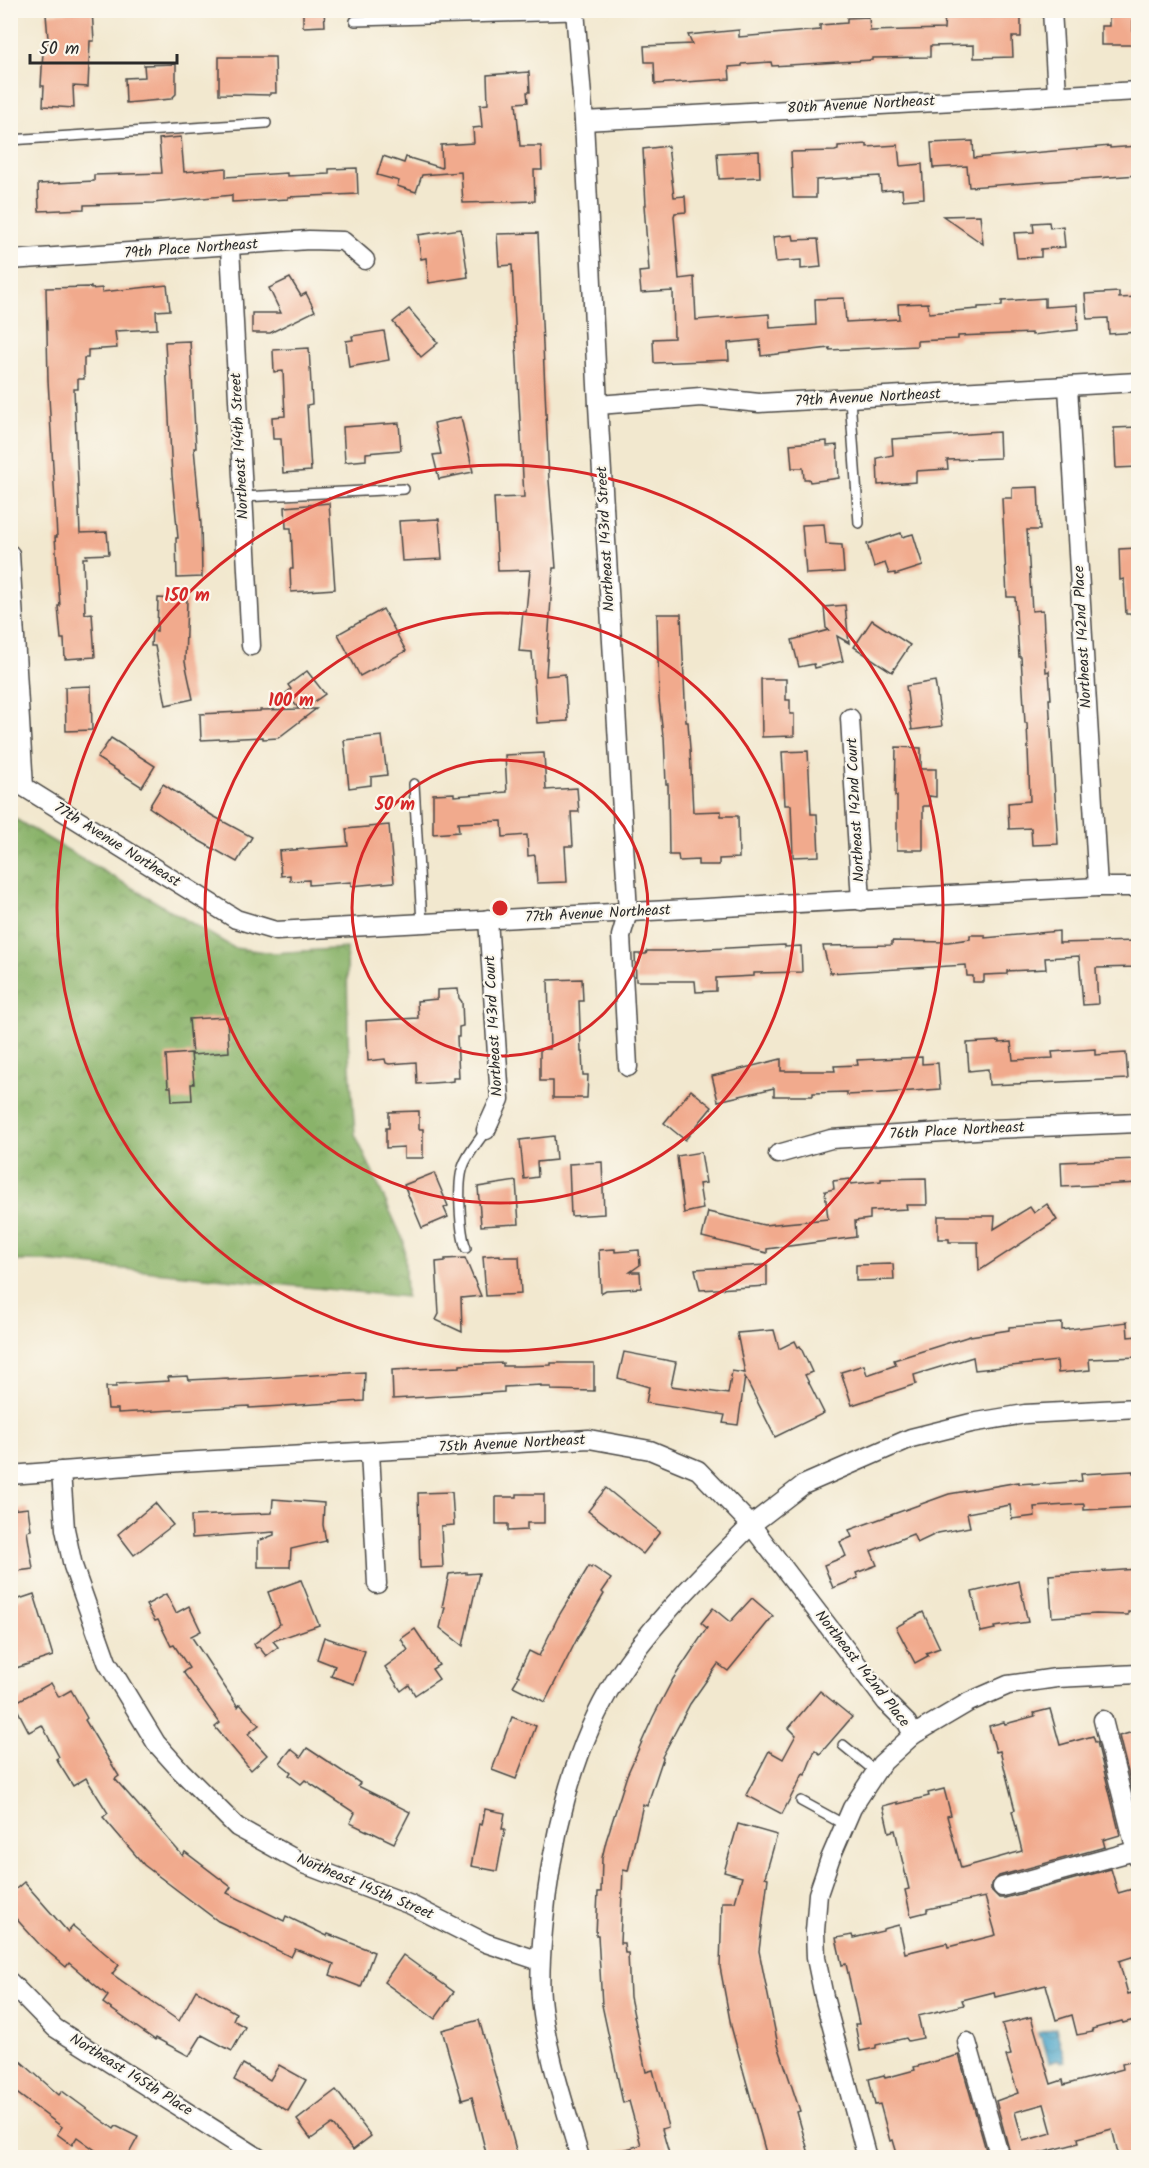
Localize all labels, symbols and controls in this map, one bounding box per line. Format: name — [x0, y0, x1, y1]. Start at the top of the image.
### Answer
scale bar — [30, 27, 177, 65]
text: 50 m — [39, 35, 79, 64]
street label: 80th Avenue Northeast — [786, 89, 936, 121]
street label: 79th Place Northeast — [123, 232, 259, 266]
street label: Northeast 144th Street — [224, 372, 256, 520]
street label: 79th Avenue Northeast — [794, 382, 942, 414]
street label: Northeast 143rd Street — [590, 465, 622, 612]
street label: Northeast 142nd Place — [1067, 565, 1099, 709]
text: 150 m — [164, 582, 210, 611]
text: 100 m — [268, 687, 314, 716]
street label: Northeast 142nd Court — [840, 737, 872, 883]
text: 50 m — [374, 791, 415, 820]
street label: 77th Avenue Northeast — [49, 796, 185, 894]
centre of rings — [490, 898, 510, 918]
street label: 77th Avenue Northeast — [525, 898, 672, 930]
street label: Northeast 143rd Court — [478, 955, 510, 1097]
street label: 76th Place Northeast — [889, 1115, 1025, 1147]
street label: 75th Avenue Northeast — [438, 1428, 586, 1460]
street label: Northeast 142nd Place — [808, 1605, 916, 1733]
street label: Northeast 145th Street — [293, 1847, 437, 1927]
street label: Northeast 145th Place — [65, 2027, 197, 2123]

